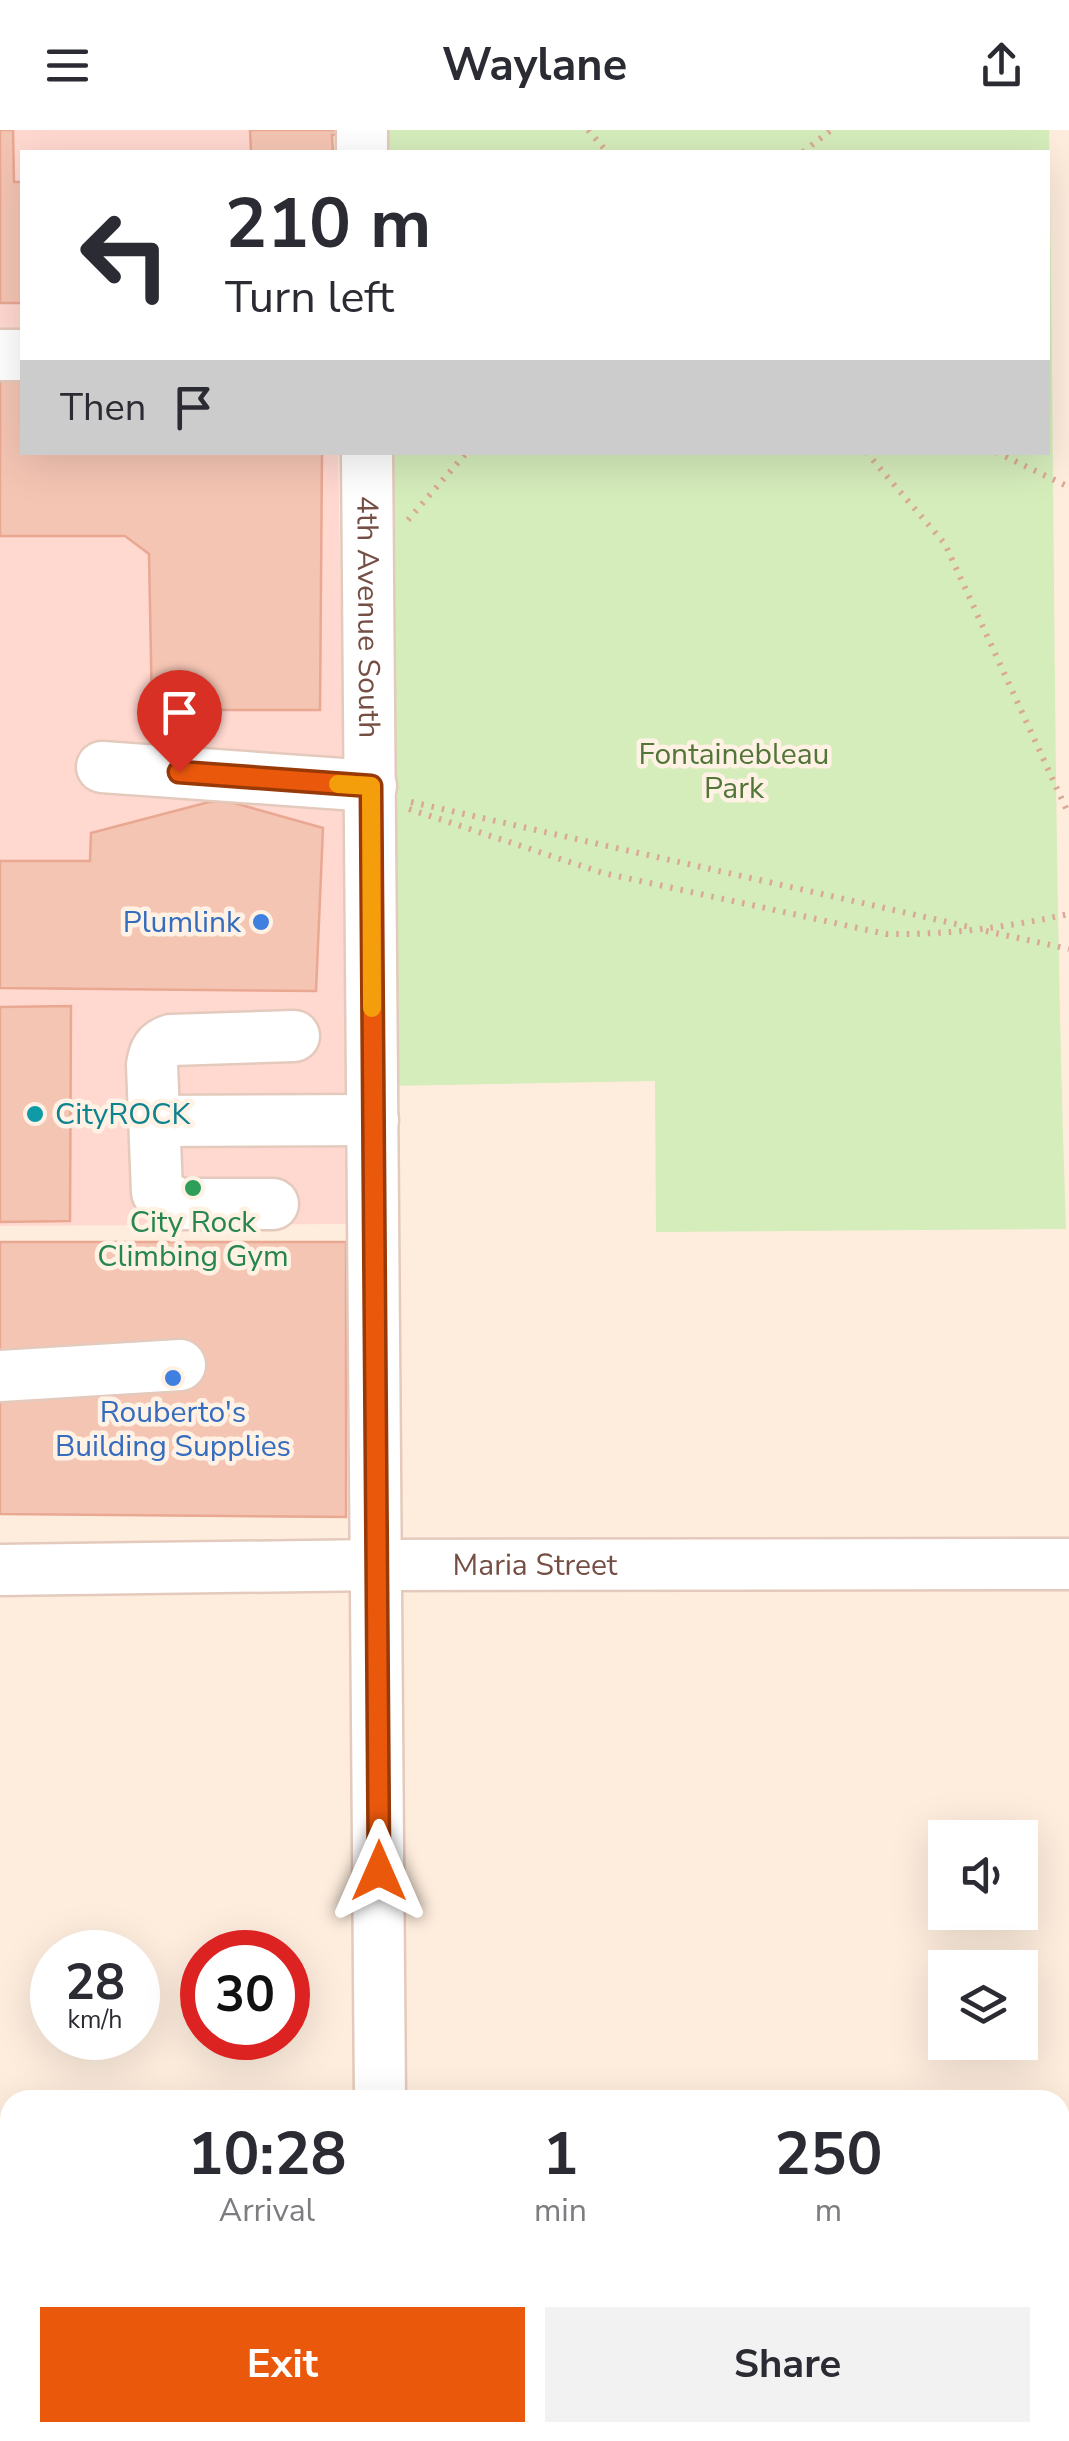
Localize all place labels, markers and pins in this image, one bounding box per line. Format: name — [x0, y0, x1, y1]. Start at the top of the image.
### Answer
pin — [137, 670, 222, 773]
place label: Plumlink — [123, 902, 242, 943]
marker: Plumlink — [250, 911, 272, 933]
place label: CityROCK — [55, 1094, 191, 1135]
marker: CityROCK — [24, 1103, 46, 1125]
marker: City Rock Climbing Gym — [182, 1177, 204, 1199]
place label: City Rock Climbing Gym — [97, 1202, 289, 1277]
marker: Rouberto's Building Supplies — [162, 1367, 184, 1389]
place label: Rouberto's Building Supplies — [55, 1392, 291, 1467]

